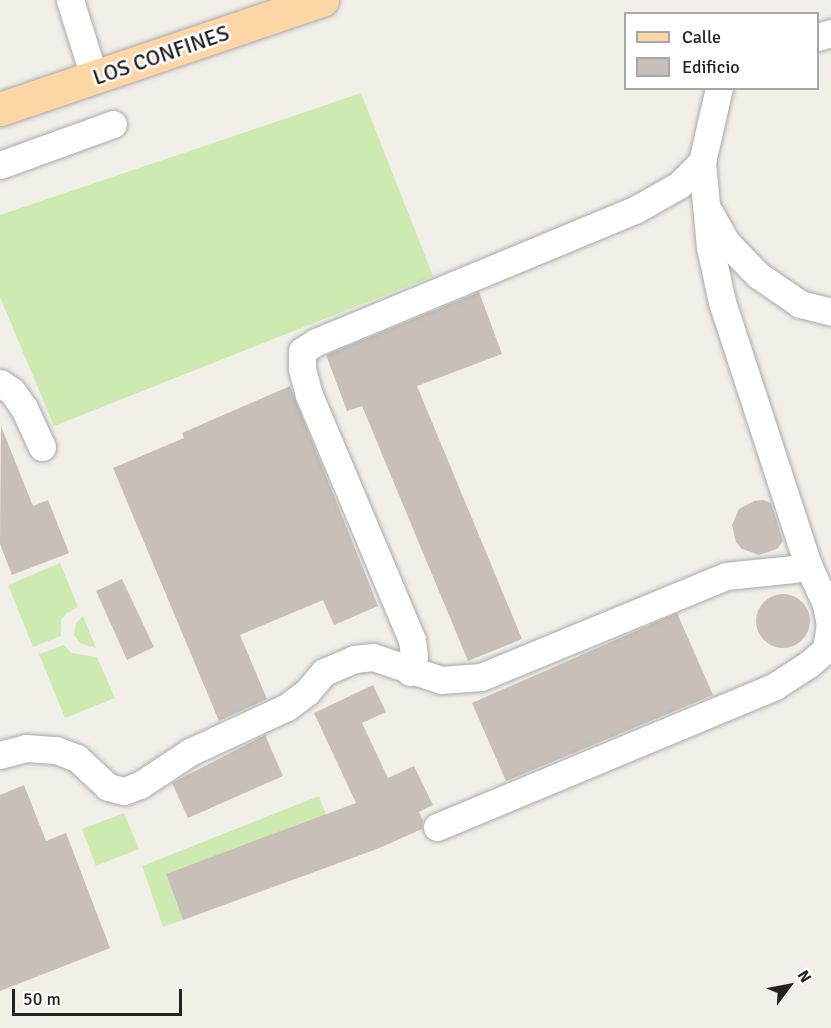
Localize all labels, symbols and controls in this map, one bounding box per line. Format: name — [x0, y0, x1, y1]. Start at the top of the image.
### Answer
legend — [624, 12, 819, 90]
street label: LOS CONFINES — [89, 19, 233, 91]
text: Calle — [682, 26, 721, 48]
text: Edificio — [682, 56, 740, 78]
north arrow — [759, 956, 819, 1016]
text: N — [793, 966, 816, 986]
scale bar — [15, 977, 184, 1015]
text: 50 m — [23, 988, 61, 1010]

